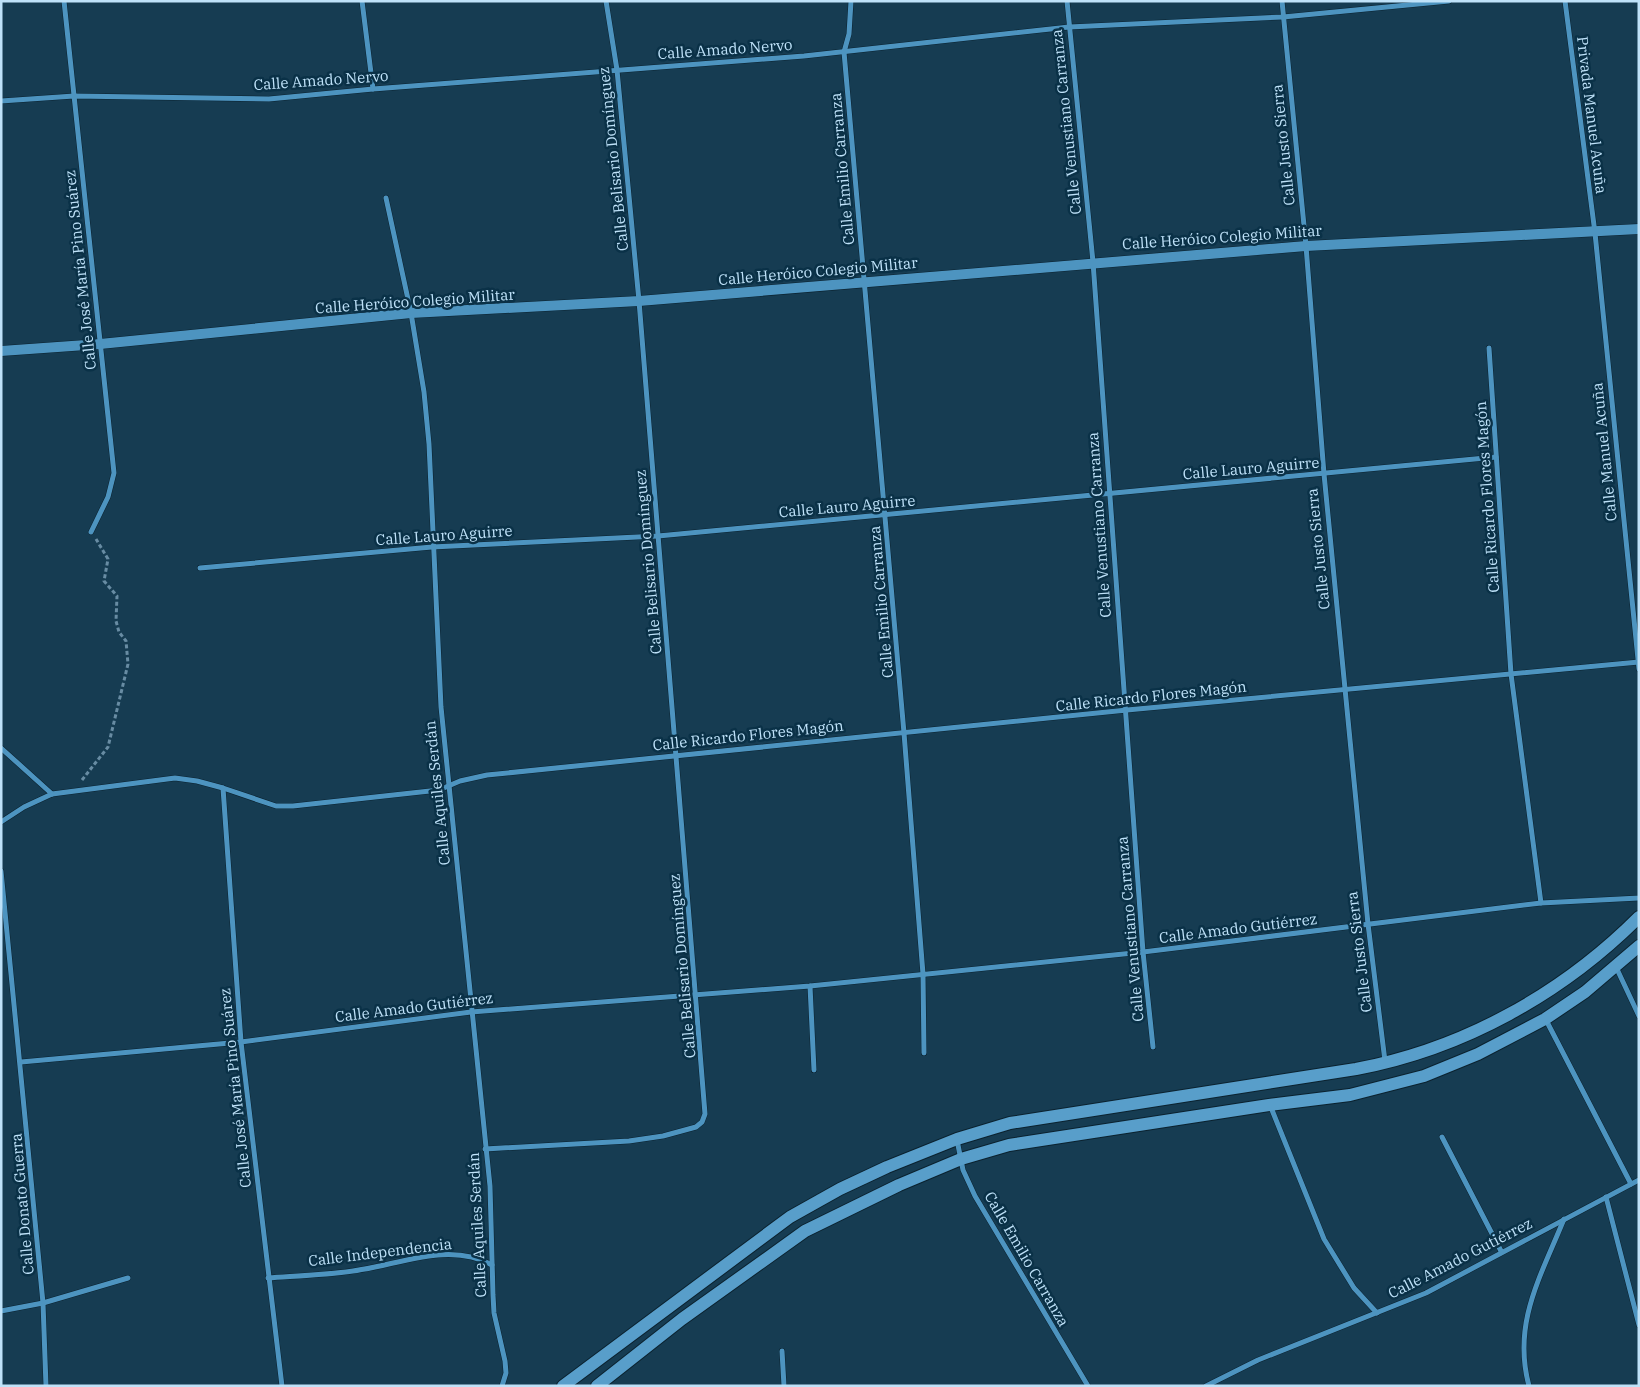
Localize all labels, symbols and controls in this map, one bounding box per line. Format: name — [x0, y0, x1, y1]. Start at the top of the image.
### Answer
street label: Calle Venustiano Carranza — [1047, 29, 1085, 215]
street label: Calle Amado Nervo — [657, 35, 793, 63]
street label: Privada Manuel Acuña — [1573, 35, 1611, 195]
street label: Calle Amado Nervo — [253, 66, 389, 94]
street label: Calle Belisario Domínguez — [594, 66, 632, 252]
street label: Calle Justo Sierra — [1267, 83, 1299, 207]
street label: Calle Emilio Carranza — [826, 92, 858, 246]
street label: Calle José María Pino Suárez — [60, 169, 100, 371]
street label: Calle Heróico Colegio Militar — [1122, 221, 1323, 253]
street label: Calle Heróico Colegio Militar — [718, 253, 919, 289]
street label: Calle Heróico Colegio Militar — [315, 285, 516, 317]
street label: Calle Manuel Acuña — [1587, 382, 1621, 522]
street label: Calle Ricardo Flores Magón — [1471, 400, 1503, 593]
street label: Calle Venustiano Carranza — [1083, 432, 1115, 618]
street label: Calle Lauro Aguirre — [1182, 453, 1320, 483]
street label: Calle Belisario Domínguez — [630, 469, 666, 655]
street label: Calle Justo Sierra — [1302, 487, 1334, 611]
street label: Calle Lauro Aguirre — [778, 491, 916, 521]
street label: Calle Lauro Aguirre — [375, 521, 513, 549]
street label: Calle Emilio Carranza — [865, 525, 897, 679]
street label: Calle Ricardo Flores Magón — [1055, 676, 1248, 715]
street label: Calle Ricardo Flores Magón — [652, 715, 845, 754]
street label: Calle Aquiles Serdán — [420, 719, 454, 866]
street label: Calle Venustiano Carranza — [1112, 836, 1148, 1022]
street label: Calle Belisario Domínguez — [664, 873, 700, 1059]
street label: Calle Justo Sierra — [1342, 890, 1376, 1014]
street label: Calle Amado Gutiérrez — [1158, 909, 1318, 947]
street label: Calle José María Pino Suárez — [215, 987, 255, 1189]
street label: Calle Amado Gutiérrez — [334, 988, 494, 1026]
street label: Calle Donato Guerra — [6, 1133, 38, 1275]
street label: Calle Aquiles Serdán — [464, 1152, 490, 1298]
street label: Calle Emilio Carranza — [981, 1188, 1073, 1330]
street label: Calle Amado Gutiérrez — [1385, 1213, 1535, 1303]
street label: Calle Independencia — [307, 1234, 453, 1270]

